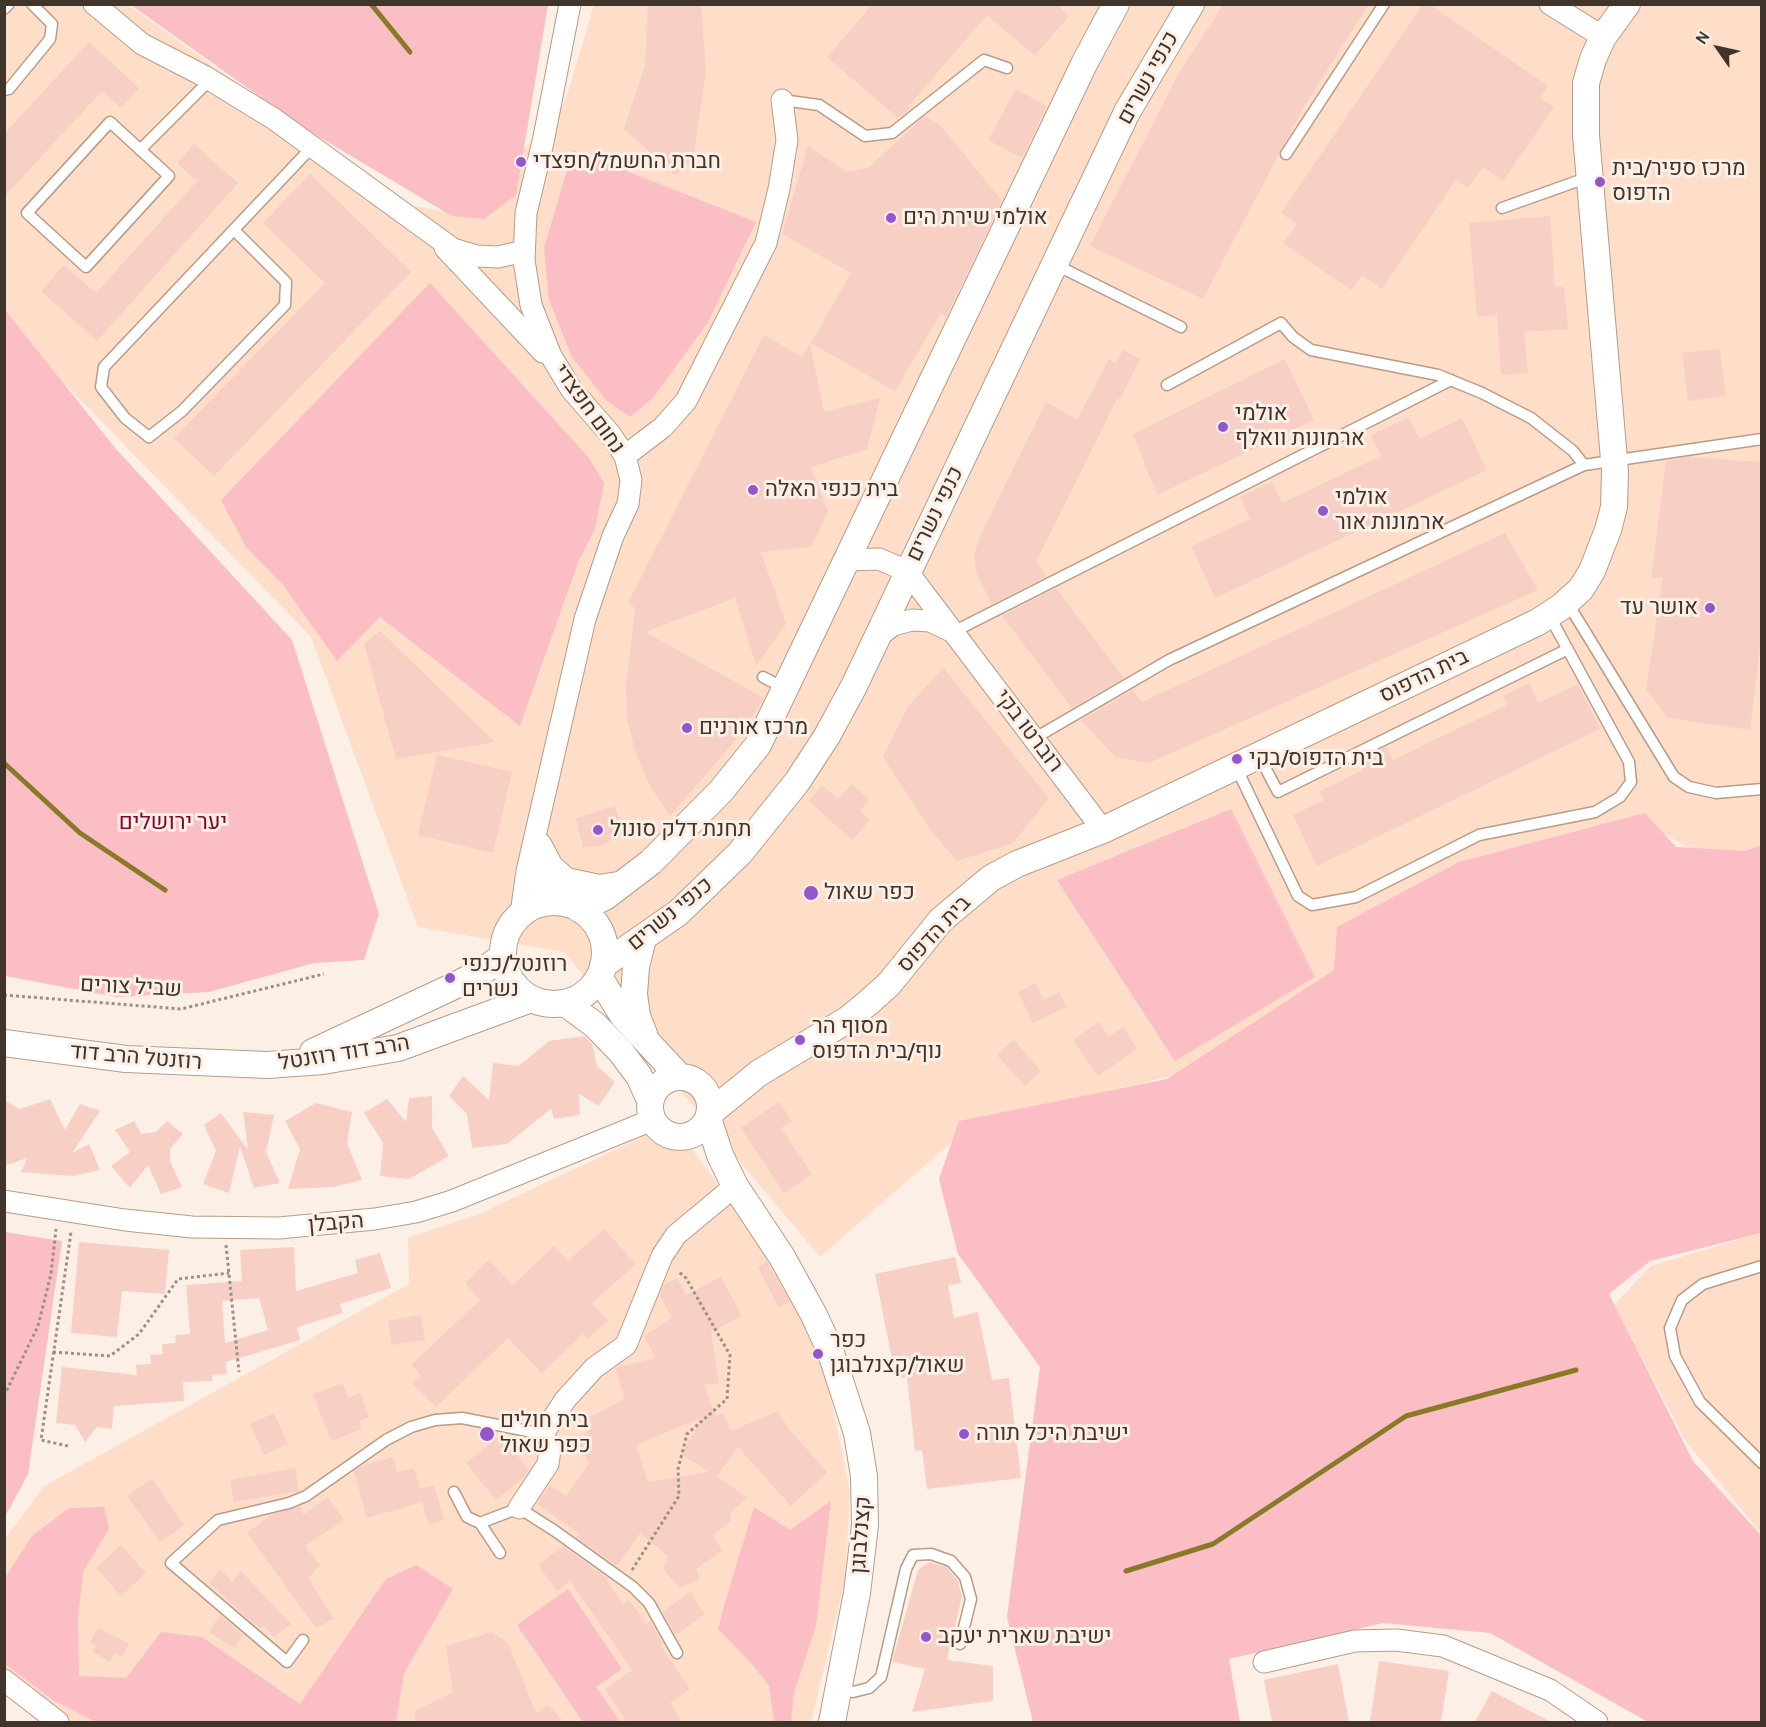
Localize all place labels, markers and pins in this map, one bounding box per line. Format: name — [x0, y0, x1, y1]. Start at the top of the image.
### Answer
place label: חברת החשמל/חפצדי — [533, 149, 721, 175]
marker: חברת החשמל/חפצדי — [514, 155, 528, 169]
place label: מרכז ספיר/בית הדפוס — [1612, 156, 1746, 208]
marker: מרכז ספיר/בית הדפוס — [1593, 175, 1607, 189]
place label: אולמי שירת הים — [903, 205, 1048, 231]
marker: אולמי שירת הים — [884, 211, 898, 225]
place label: אולמי ארמונות וואלף — [1235, 401, 1365, 452]
marker: אולמי ארמונות וואלף — [1216, 420, 1230, 434]
place label: בית כנפי האלה — [765, 477, 898, 503]
marker: בית כנפי האלה — [746, 483, 760, 497]
place label: אולמי ארמונות אור — [1335, 485, 1445, 536]
marker: אולמי ארמונות אור — [1316, 504, 1330, 518]
place label: אושר עד — [1620, 595, 1698, 621]
marker: אושר עד — [1703, 601, 1717, 615]
place label: מרכז אורנים — [699, 715, 808, 741]
marker: מרכז אורנים — [680, 721, 694, 735]
place label: בית הדפוס/בקי — [1249, 746, 1384, 772]
marker: בית הדפוס/בקי — [1230, 752, 1244, 766]
place label: תחנת דלק סונול — [610, 817, 751, 843]
marker: תחנת דלק סונול — [591, 823, 605, 837]
place label: כפר שאול — [824, 880, 915, 906]
marker: כפר שאול — [802, 884, 820, 902]
place label: רוזנטל/כנפי נשרים — [462, 952, 567, 1004]
marker: רוזנטל/כנפי נשרים — [443, 971, 457, 985]
place label: מסוף הר נוף/בית הדפוס — [812, 1014, 942, 1066]
marker: מסוף הר נוף/בית הדפוס — [793, 1033, 807, 1047]
place label: כפר שאול/קצנלבוגן — [830, 1328, 964, 1380]
marker: כפר שאול/קצנלבוגן — [811, 1347, 825, 1361]
place label: בית חולים כפר שאול — [500, 1408, 591, 1460]
place label: ישיבת היכל תורה — [976, 1421, 1129, 1447]
marker: בית חולים כפר שאול — [478, 1425, 496, 1443]
marker: ישיבת היכל תורה — [957, 1427, 971, 1441]
place label: ישיבת שארית יעקב — [938, 1624, 1111, 1650]
marker: ישיבת שארית יעקב — [919, 1630, 933, 1644]

